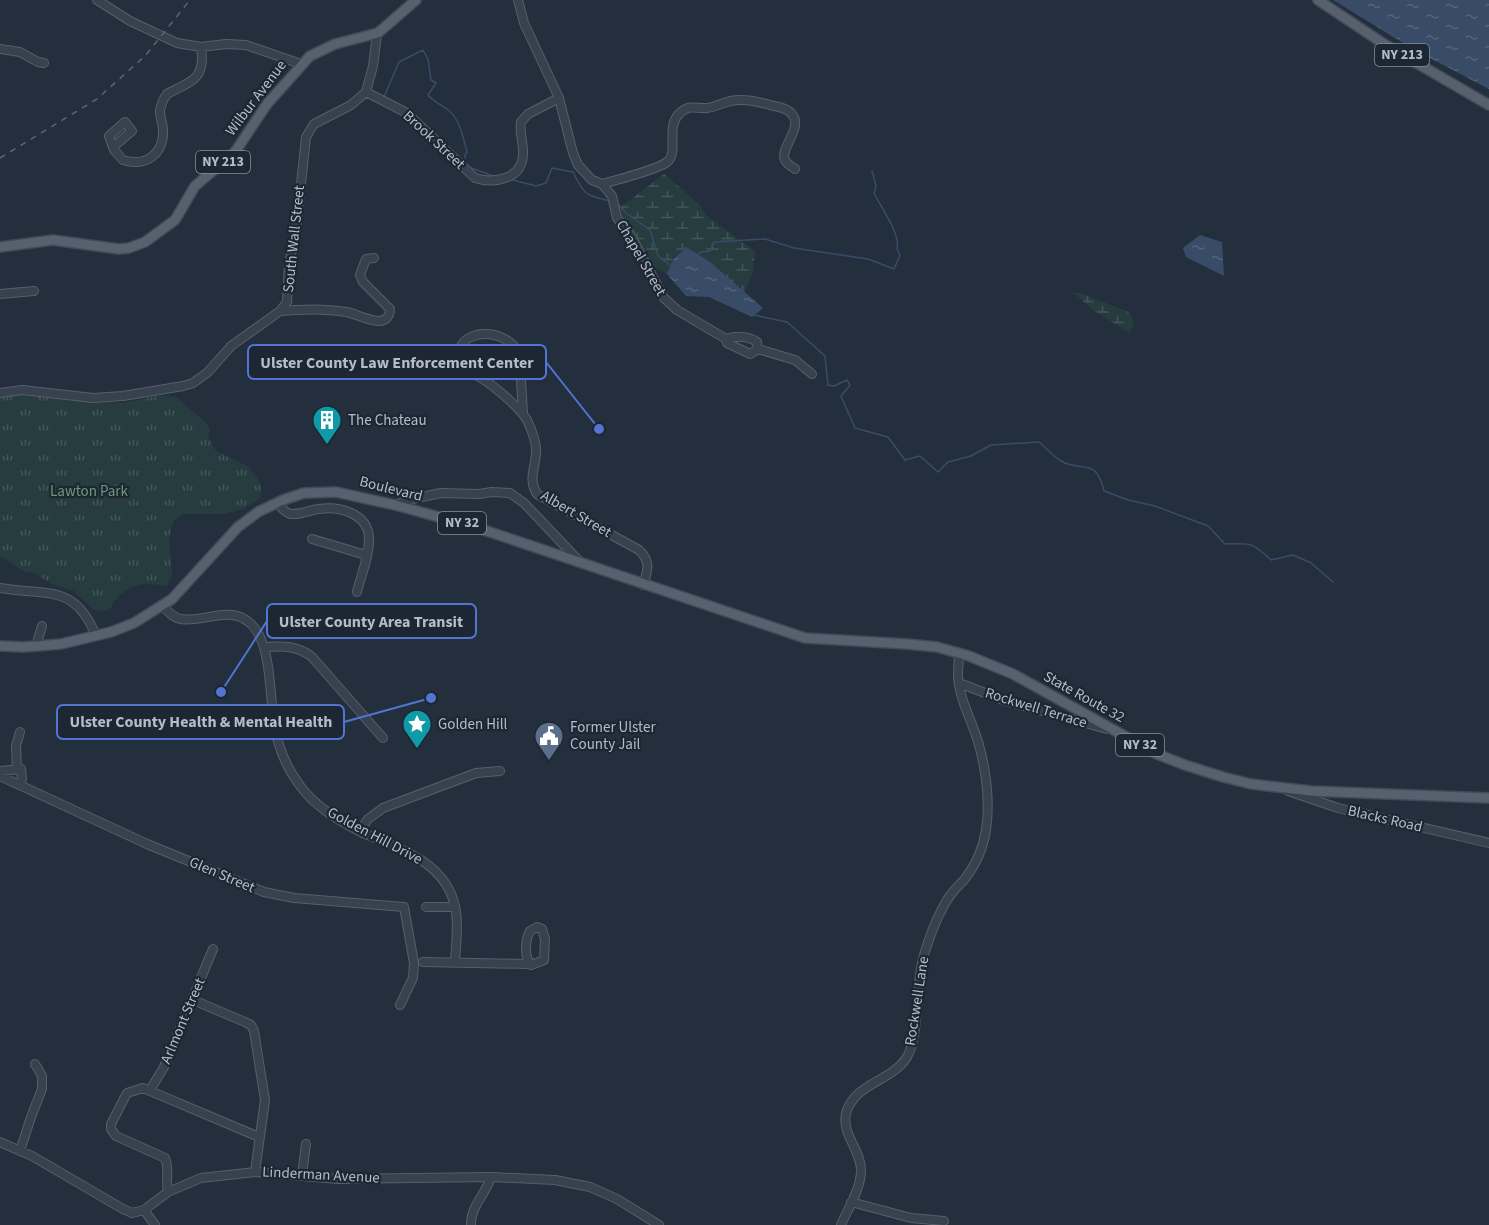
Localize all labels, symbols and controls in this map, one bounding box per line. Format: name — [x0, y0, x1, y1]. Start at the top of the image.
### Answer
road number: NY 213 — [1375, 44, 1429, 66]
street label: Wilbur Avenue — [220, 56, 292, 140]
street label: Brook Street — [398, 106, 470, 174]
road number: NY 213 — [196, 151, 250, 173]
street label: South Wall Street — [278, 184, 310, 294]
street label: Chapel Street — [611, 216, 671, 300]
callout: Ulster County Law Enforcement Center — [248, 345, 546, 379]
text: Ulster County Law Enforcement Center — [260, 352, 534, 374]
building icon: The Chateau — [311, 404, 343, 446]
place label: The Chateau — [348, 410, 427, 431]
street label: Boulevard — [357, 471, 425, 507]
park label: Lawton Park — [50, 481, 129, 502]
street label: Albert Street — [537, 485, 615, 543]
road number: NY 32 — [438, 512, 486, 534]
callout: Ulster County Area Transit — [267, 604, 476, 638]
text: Ulster County Area Transit — [279, 611, 463, 633]
street label: State Route 32 — [1040, 666, 1128, 728]
street label: Rockwell Terrace — [982, 683, 1090, 733]
callout: Ulster County Health & Mental Health — [57, 705, 344, 739]
place icon: Golden Hill — [401, 708, 433, 750]
text: Ulster County Health & Mental Health — [70, 711, 332, 733]
place label: Golden Hill — [438, 714, 507, 735]
place label: Former Ulster County Jail — [570, 717, 656, 755]
public building icon: Former Ulster County Jail — [533, 720, 565, 762]
road number: NY 32 — [1116, 734, 1164, 756]
street label: Blacks Road — [1346, 800, 1424, 838]
street label: Golden Hill Drive — [324, 802, 426, 870]
street label: Glen Street — [186, 852, 258, 898]
street label: Rockwell Lane — [900, 955, 934, 1047]
street label: Arlmont Street — [155, 975, 211, 1067]
street label: Linderman Avenue — [262, 1161, 380, 1189]

